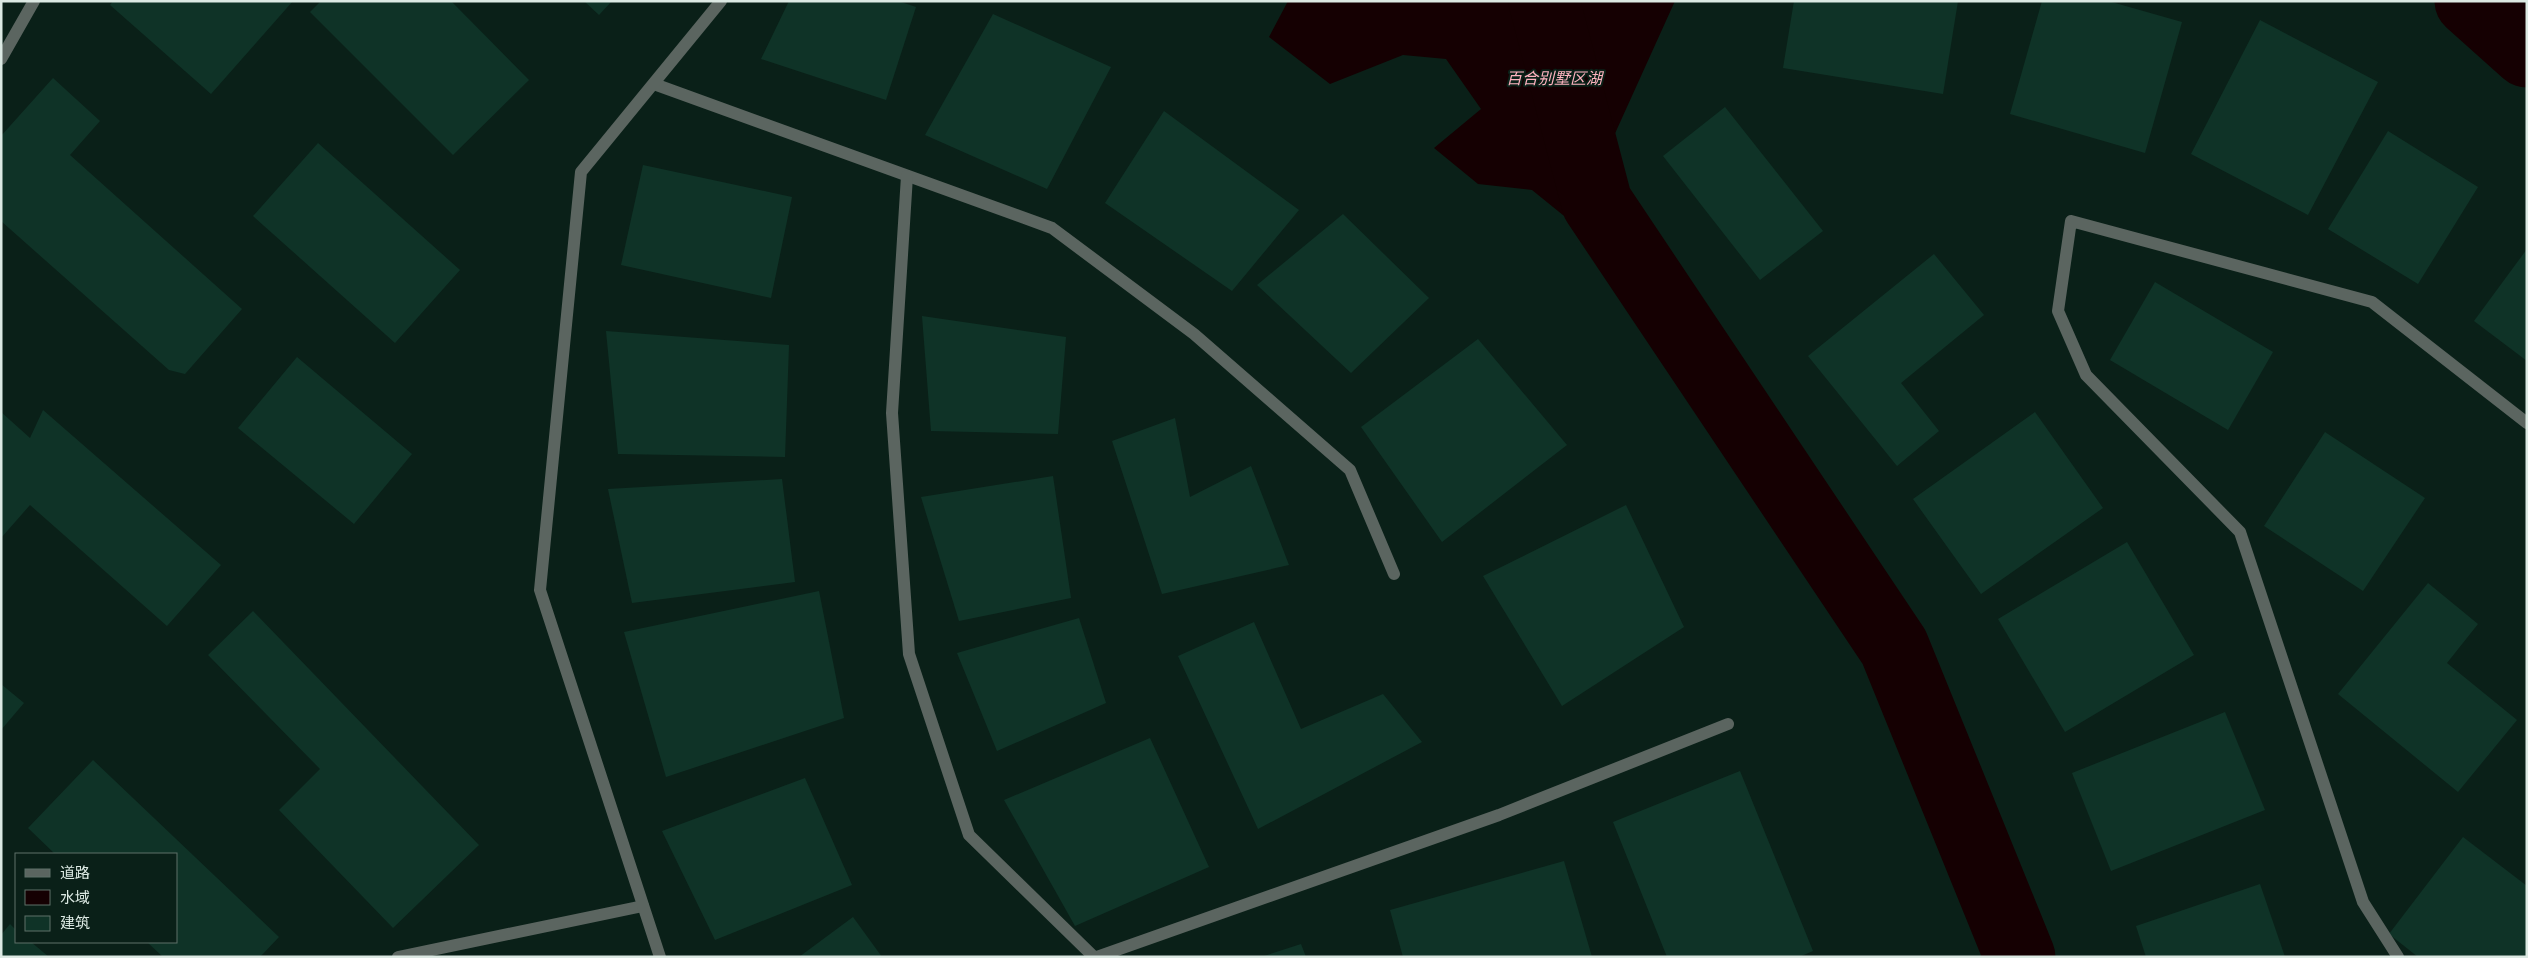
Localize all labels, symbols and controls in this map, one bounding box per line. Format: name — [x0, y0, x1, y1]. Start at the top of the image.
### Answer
water label: 百合别墅区湖 — [1506, 70, 1605, 90]
legend — [15, 853, 178, 943]
text: 道路 — [60, 865, 90, 884]
text: 水域 — [60, 890, 90, 909]
text: 建筑 — [60, 915, 90, 934]

